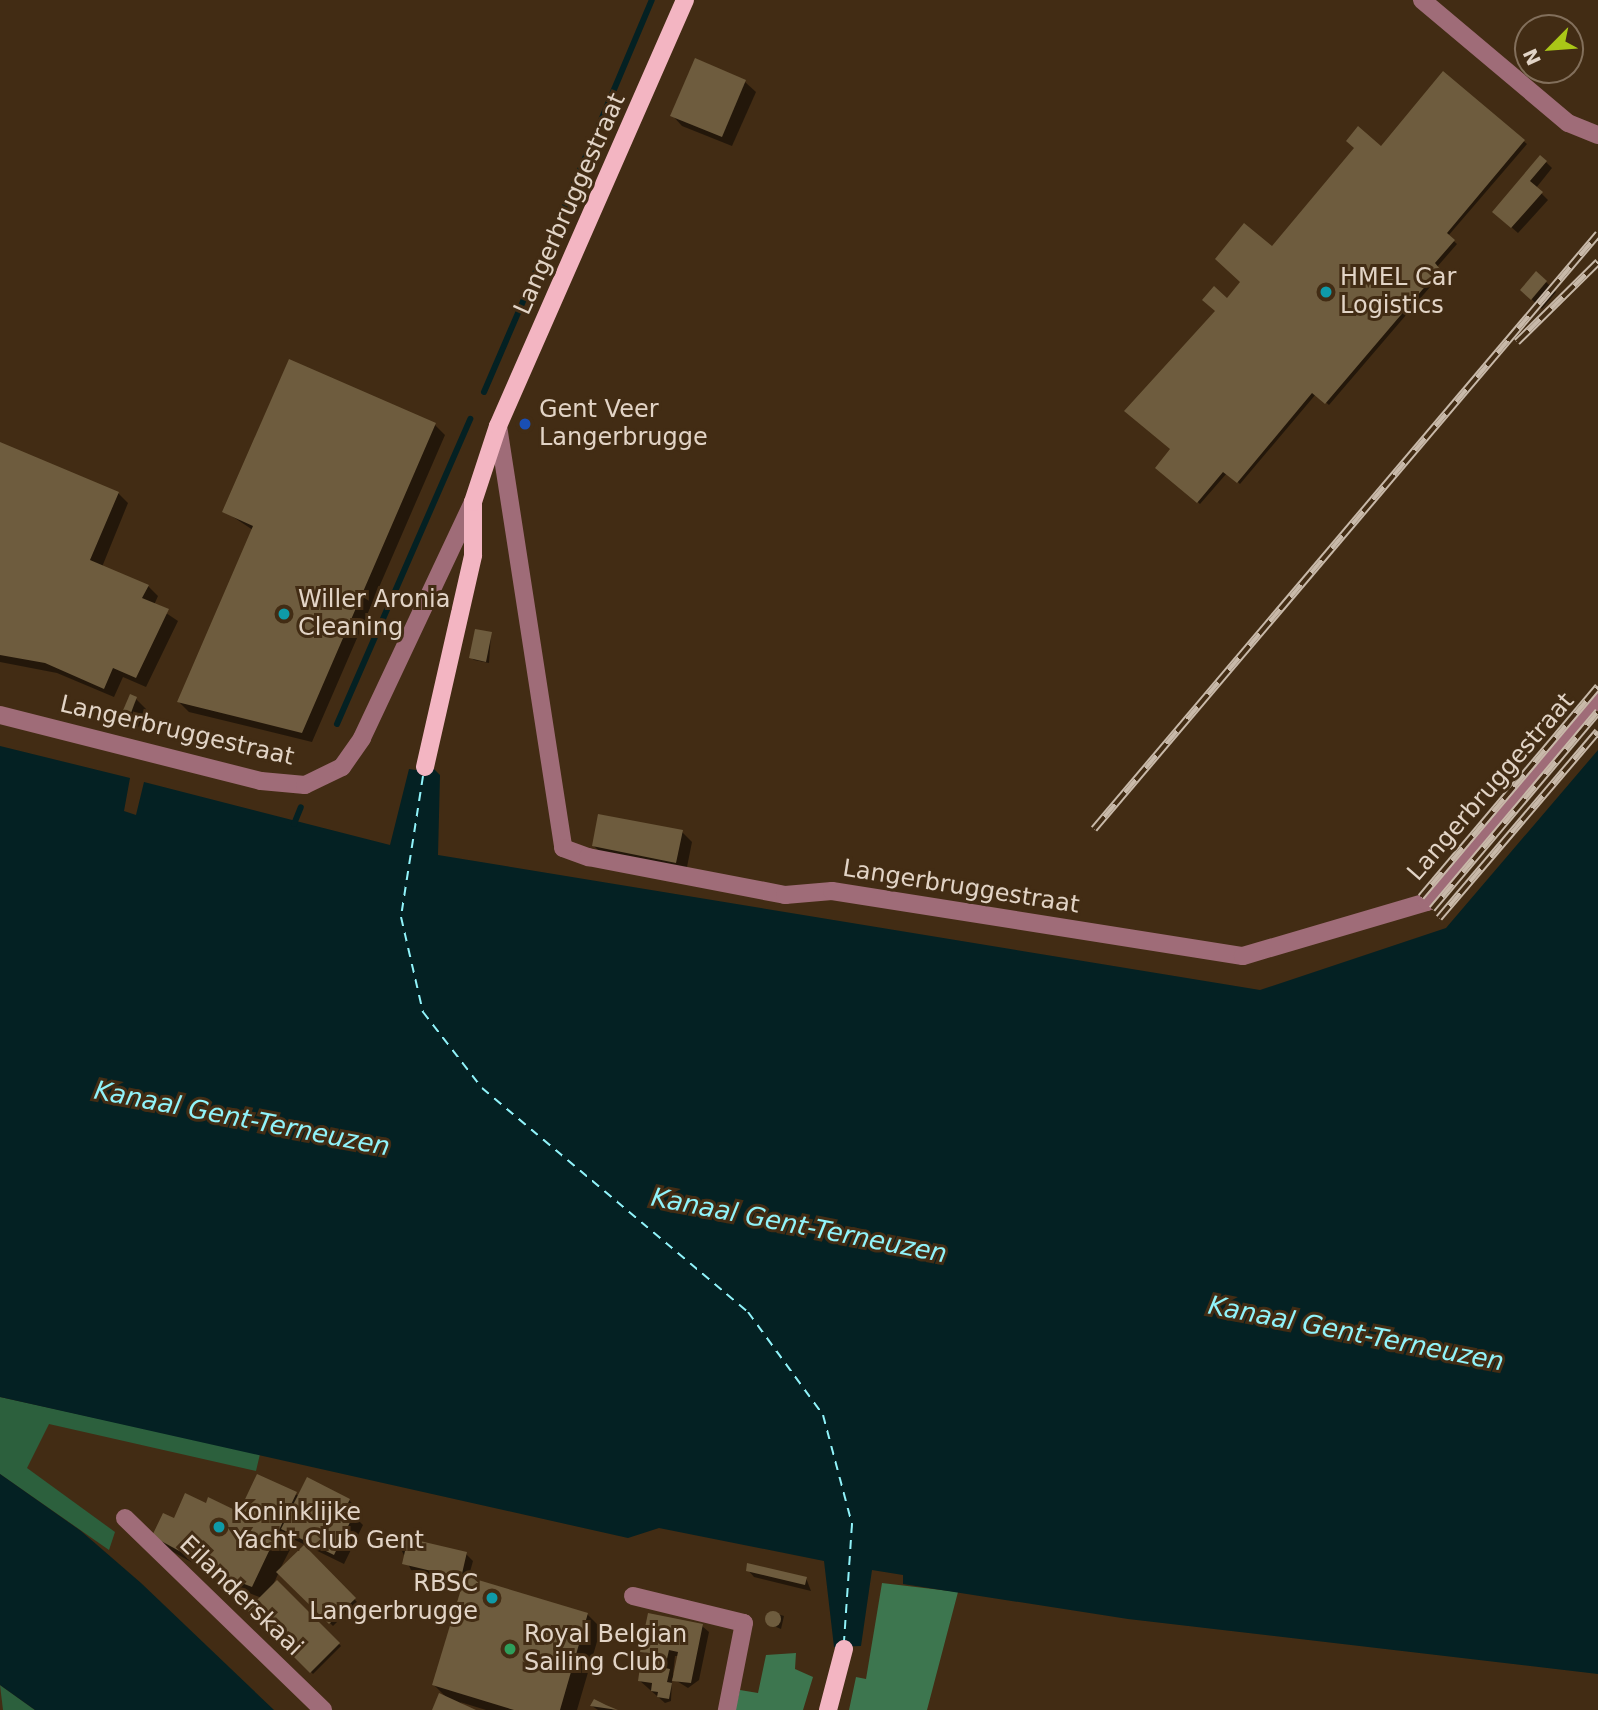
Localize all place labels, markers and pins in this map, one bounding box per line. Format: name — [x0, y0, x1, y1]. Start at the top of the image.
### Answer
place label: HMEL Car Logistics — [1340, 264, 1456, 320]
marker: HMEL Car Logistics — [1318, 284, 1334, 300]
place label: Gent Veer Langerbrugge — [539, 396, 708, 452]
marker: Gent Veer Langerbrugge — [517, 416, 533, 432]
place label: Willer Aronia Cleaning — [298, 586, 450, 642]
marker: Willer Aronia Cleaning — [276, 606, 292, 622]
place label: Koninklijke Yacht Club Gent — [233, 1499, 424, 1555]
marker: Koninklijke Yacht Club Gent — [211, 1519, 227, 1535]
place label: RBSC Langerbrugge — [309, 1570, 478, 1626]
marker: RBSC Langerbrugge — [484, 1590, 500, 1606]
place label: Royal Belgian Sailing Club — [524, 1621, 687, 1677]
marker: Royal Belgian Sailing Club — [502, 1641, 518, 1657]

